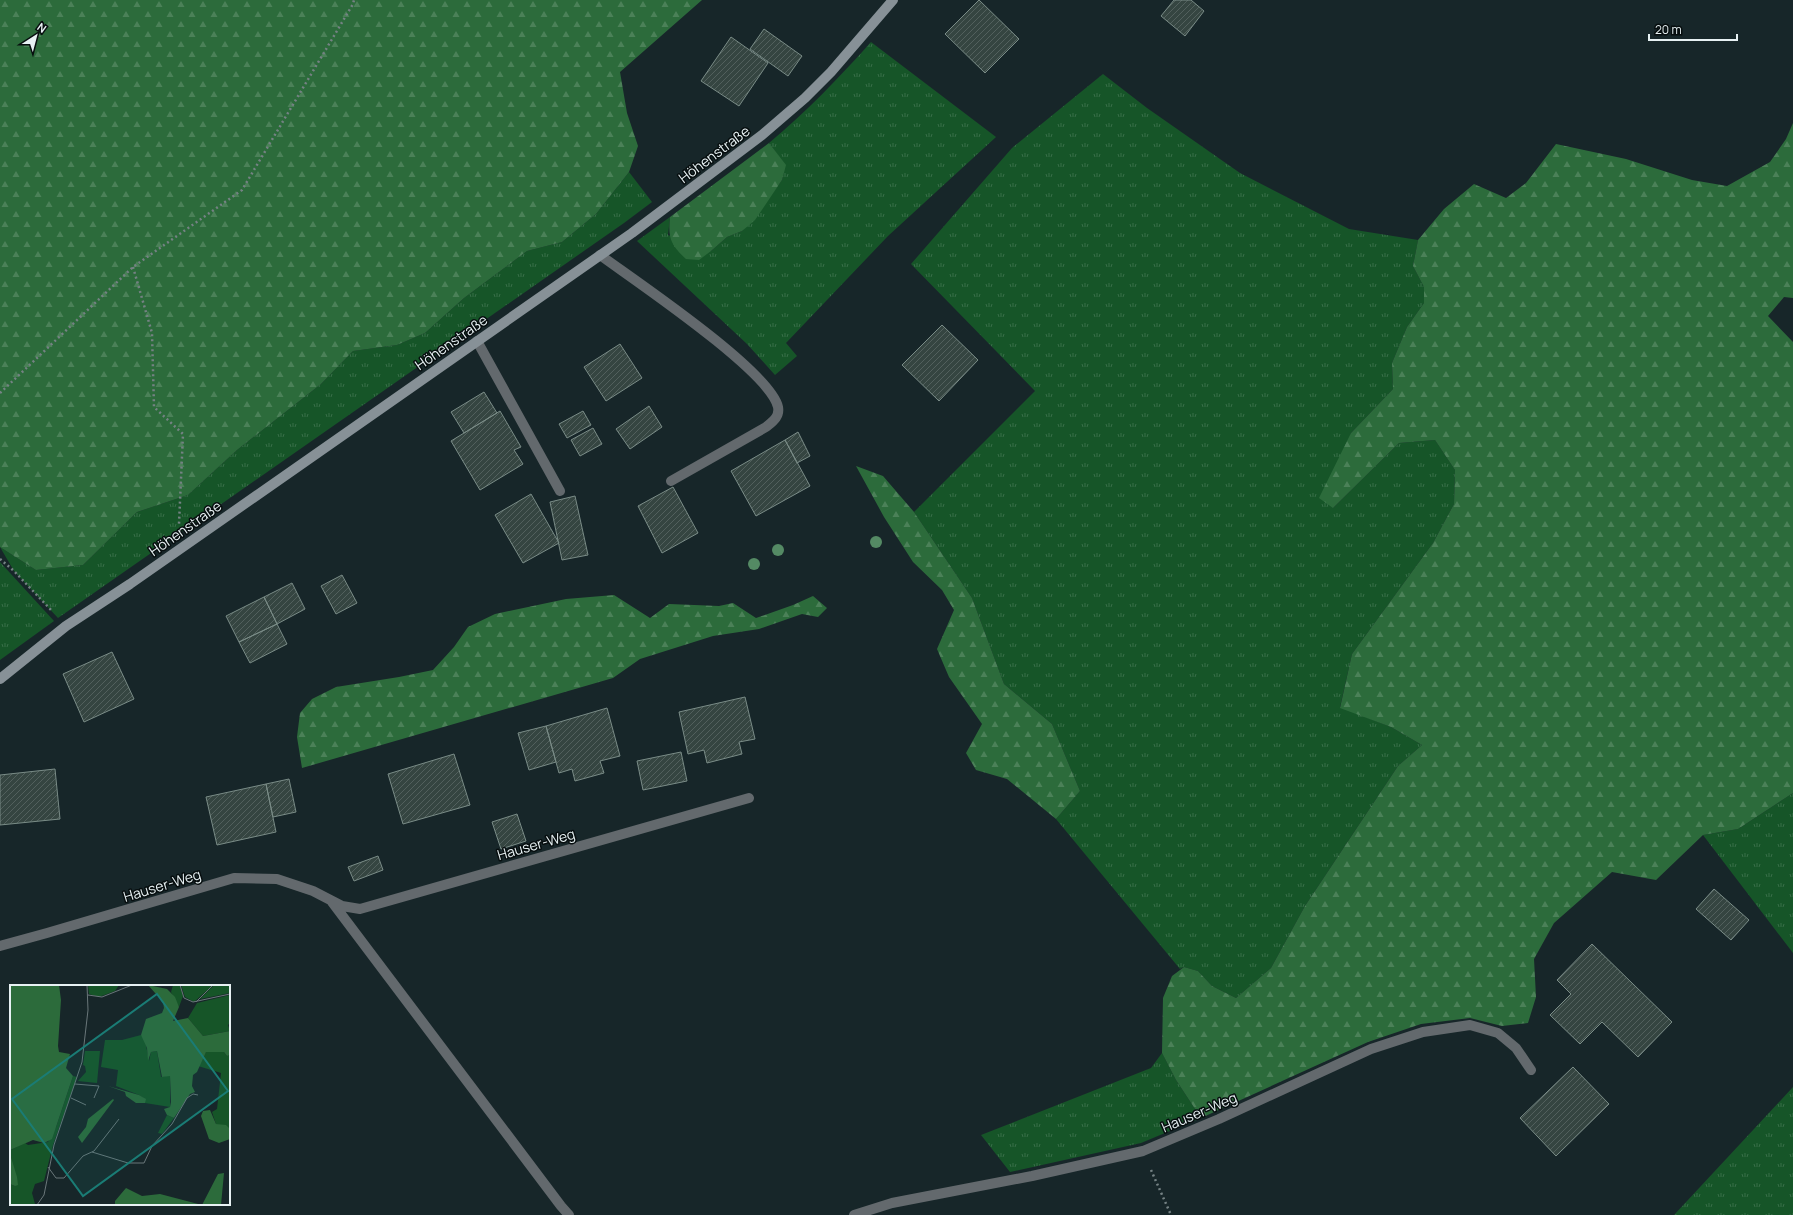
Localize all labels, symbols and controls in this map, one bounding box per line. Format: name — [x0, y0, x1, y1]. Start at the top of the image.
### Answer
north arrow — [16, 16, 56, 56]
scale bar — [1649, 16, 1737, 42]
text: N — [35, 19, 50, 36]
text: 20 m — [1655, 21, 1682, 38]
street label: Höhenstraße — [675, 121, 753, 187]
street label: Höhenstraße — [411, 310, 491, 374]
street label: Höhenstraße — [145, 496, 225, 560]
street label: Hauser-Weg — [495, 824, 577, 864]
street label: Hauser-Weg — [121, 864, 203, 906]
inset map — [10, 985, 230, 1205]
street label: Hauser-Weg — [1158, 1088, 1240, 1136]

